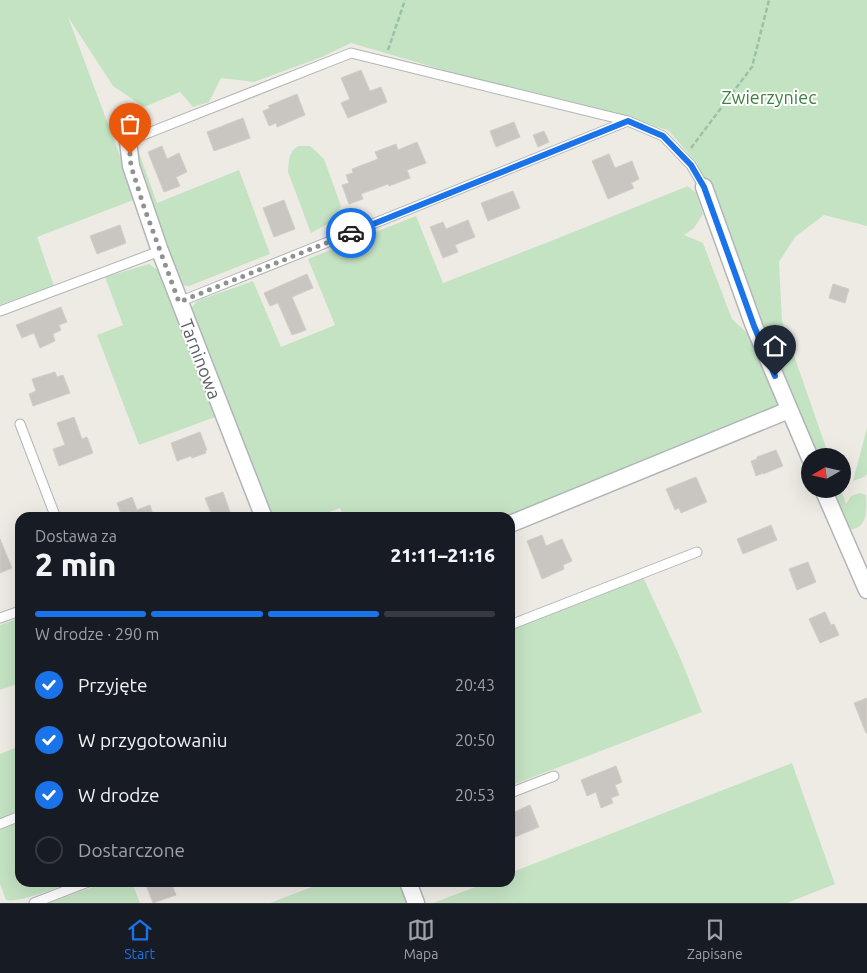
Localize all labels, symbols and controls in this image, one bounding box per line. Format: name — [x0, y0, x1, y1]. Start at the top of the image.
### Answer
park label: Zwierzyniec — [721, 87, 817, 107]
pin — [109, 103, 151, 154]
icon: bag — [116, 110, 144, 138]
courier — [326, 208, 376, 258]
icon: car — [337, 219, 365, 247]
street label: Tarninowa — [177, 316, 225, 402]
pin — [754, 325, 796, 376]
icon: home — [761, 332, 789, 360]
north arrow — [801, 448, 851, 498]
map controls — [801, 448, 851, 498]
text: Dostawa za — [35, 527, 117, 545]
text: 21:11–21:16 — [390, 544, 495, 566]
text: 2 min — [35, 546, 116, 582]
text: W drodze · 290 m — [35, 625, 159, 643]
icon: check — [35, 671, 63, 699]
text: Przyjęte — [78, 674, 148, 696]
text: 20:43 — [455, 676, 495, 694]
icon: check — [35, 726, 63, 754]
text: W przygotowaniu — [78, 729, 228, 751]
text: 20:50 — [455, 731, 495, 749]
icon: check — [35, 781, 63, 809]
text: W drodze — [78, 784, 160, 806]
text: 20:53 — [455, 786, 495, 804]
text: Dostarczone — [78, 839, 185, 861]
tab: Start — [124, 916, 155, 962]
tab: Mapa — [404, 916, 438, 962]
tab: Zapisane — [687, 916, 743, 962]

